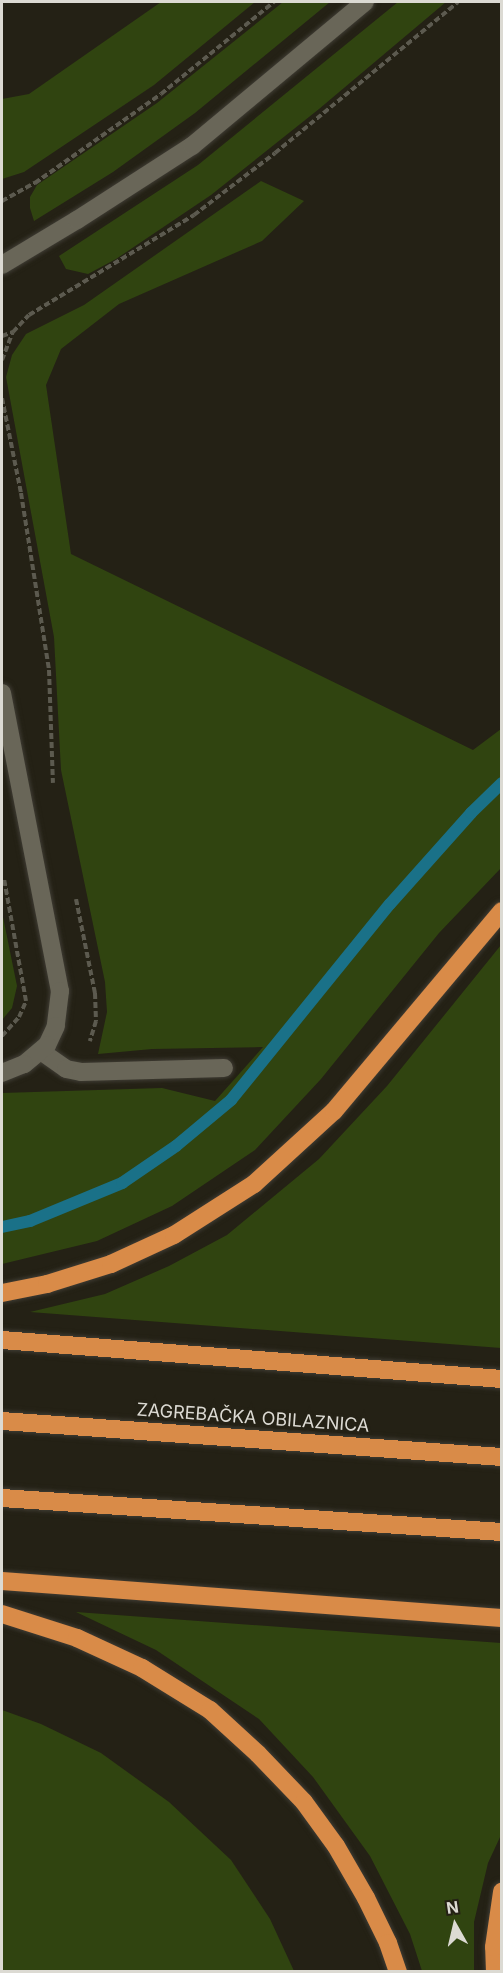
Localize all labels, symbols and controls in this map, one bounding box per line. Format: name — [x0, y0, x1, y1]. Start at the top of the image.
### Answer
street label: ZAGREBAČKA OBILAZNICA — [136, 1399, 370, 1437]
north arrow — [425, 1895, 485, 1955]
text: N — [445, 1896, 460, 1918]

